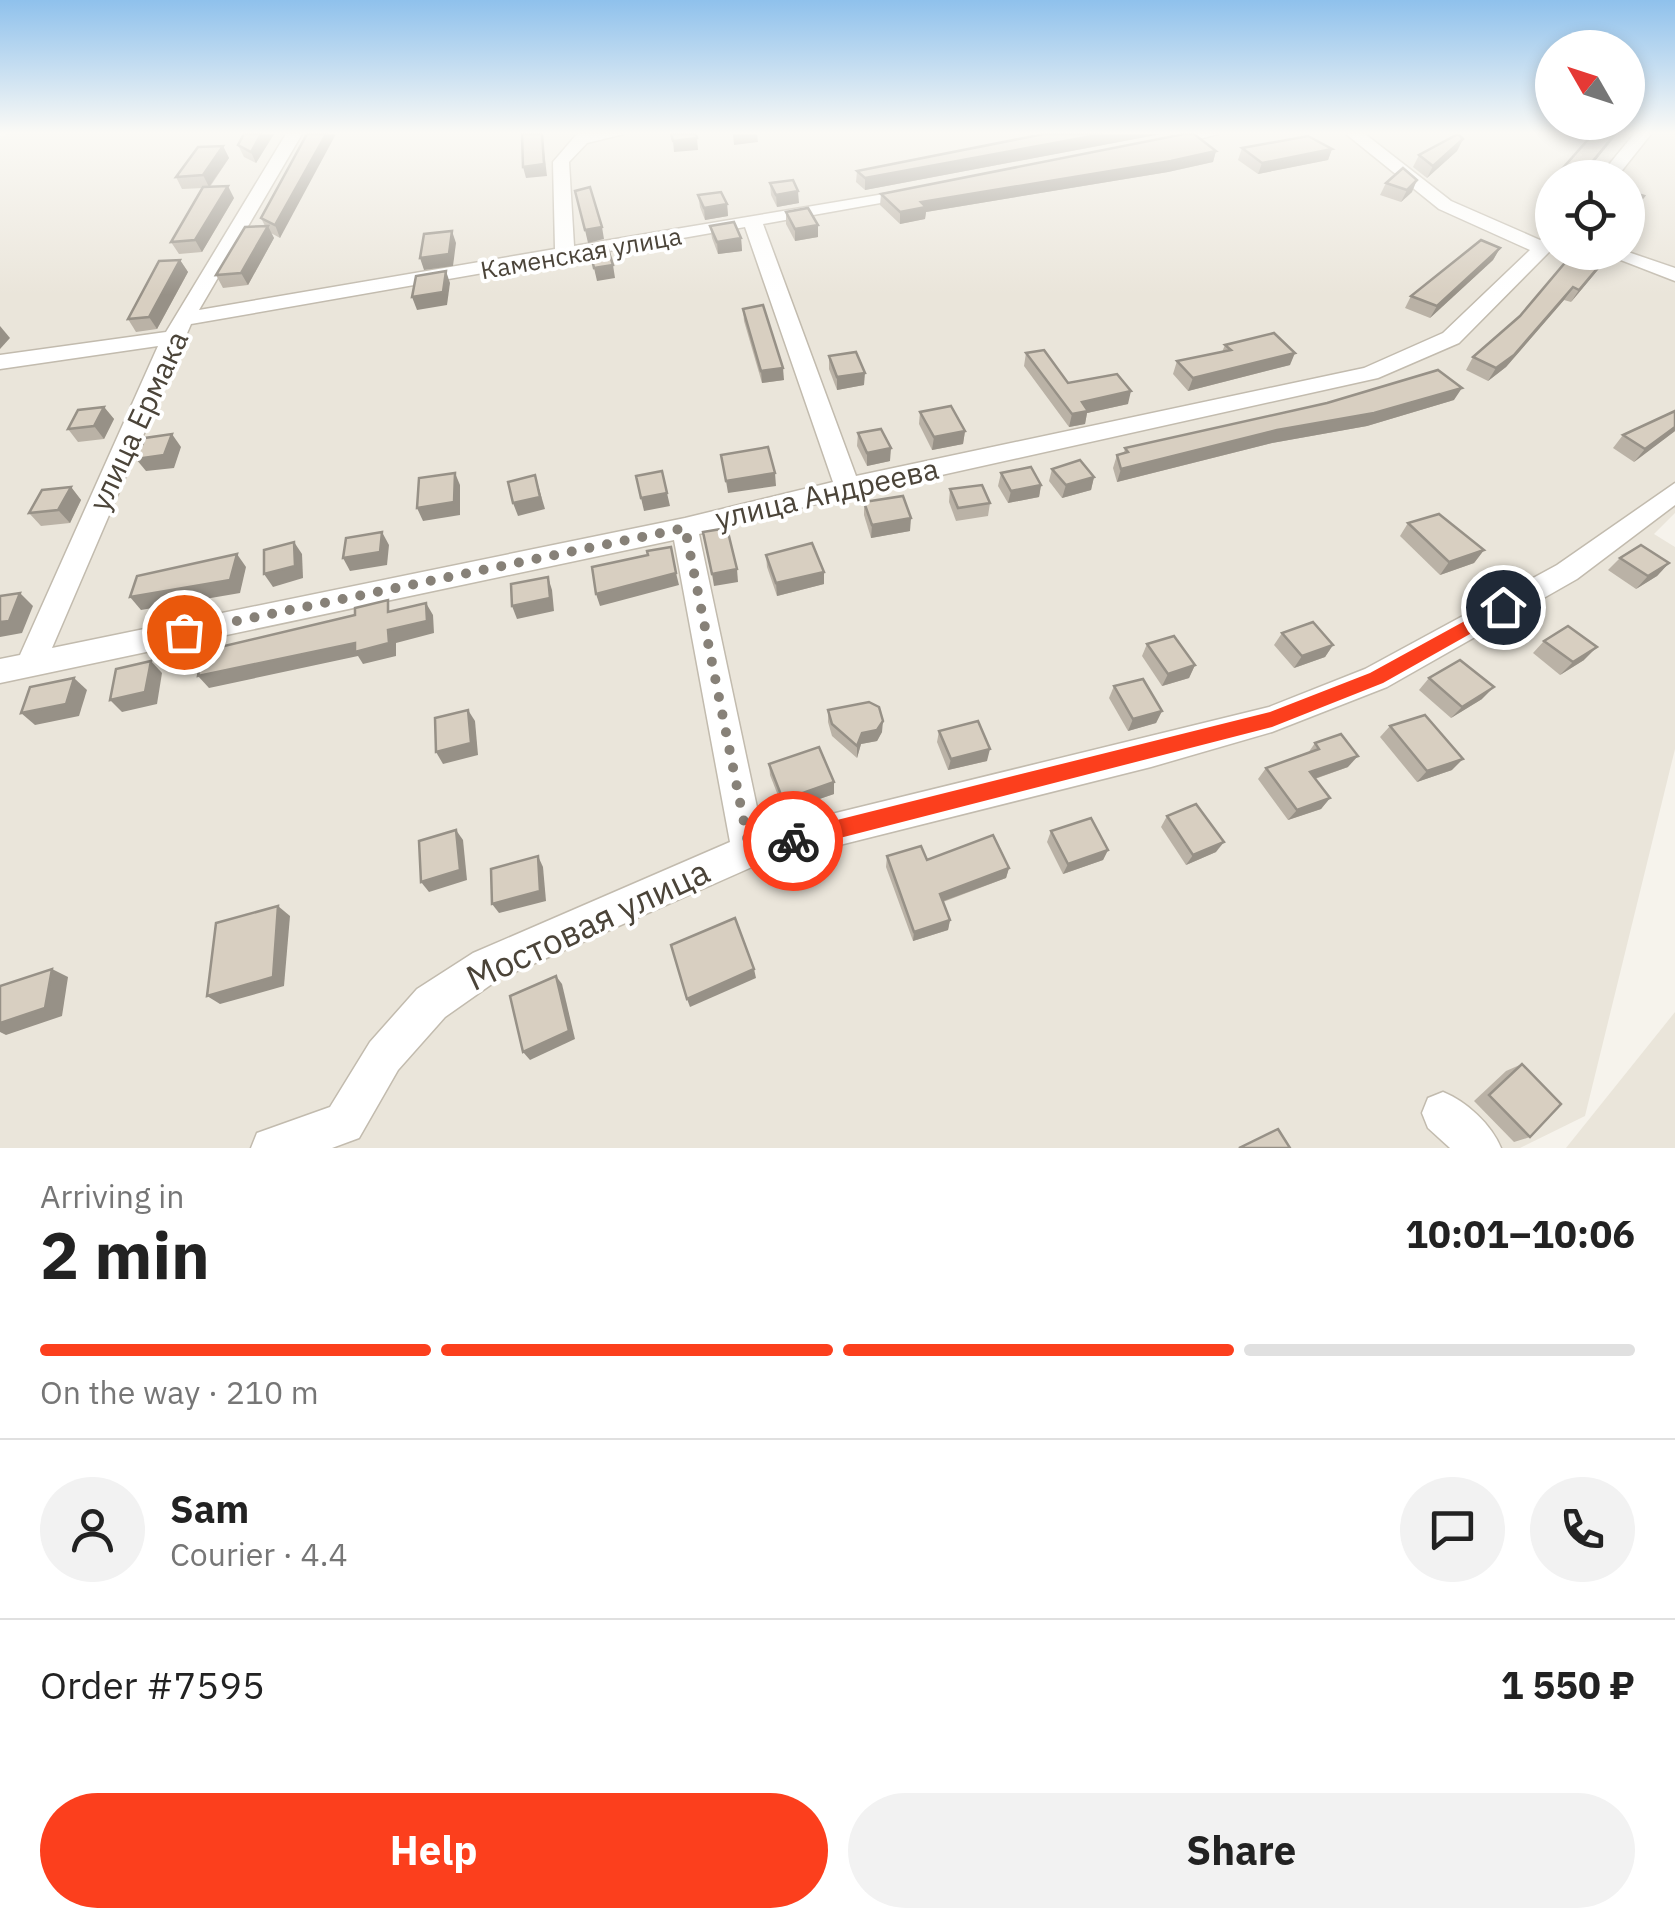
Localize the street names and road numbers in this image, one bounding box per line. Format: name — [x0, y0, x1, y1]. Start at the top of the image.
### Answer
street label: Каменская улица — [478, 219, 684, 286]
street label: улица Ермака — [79, 324, 196, 517]
street label: улица Андреева — [711, 448, 942, 537]
street label: Мостовая улица — [458, 848, 717, 1001]

